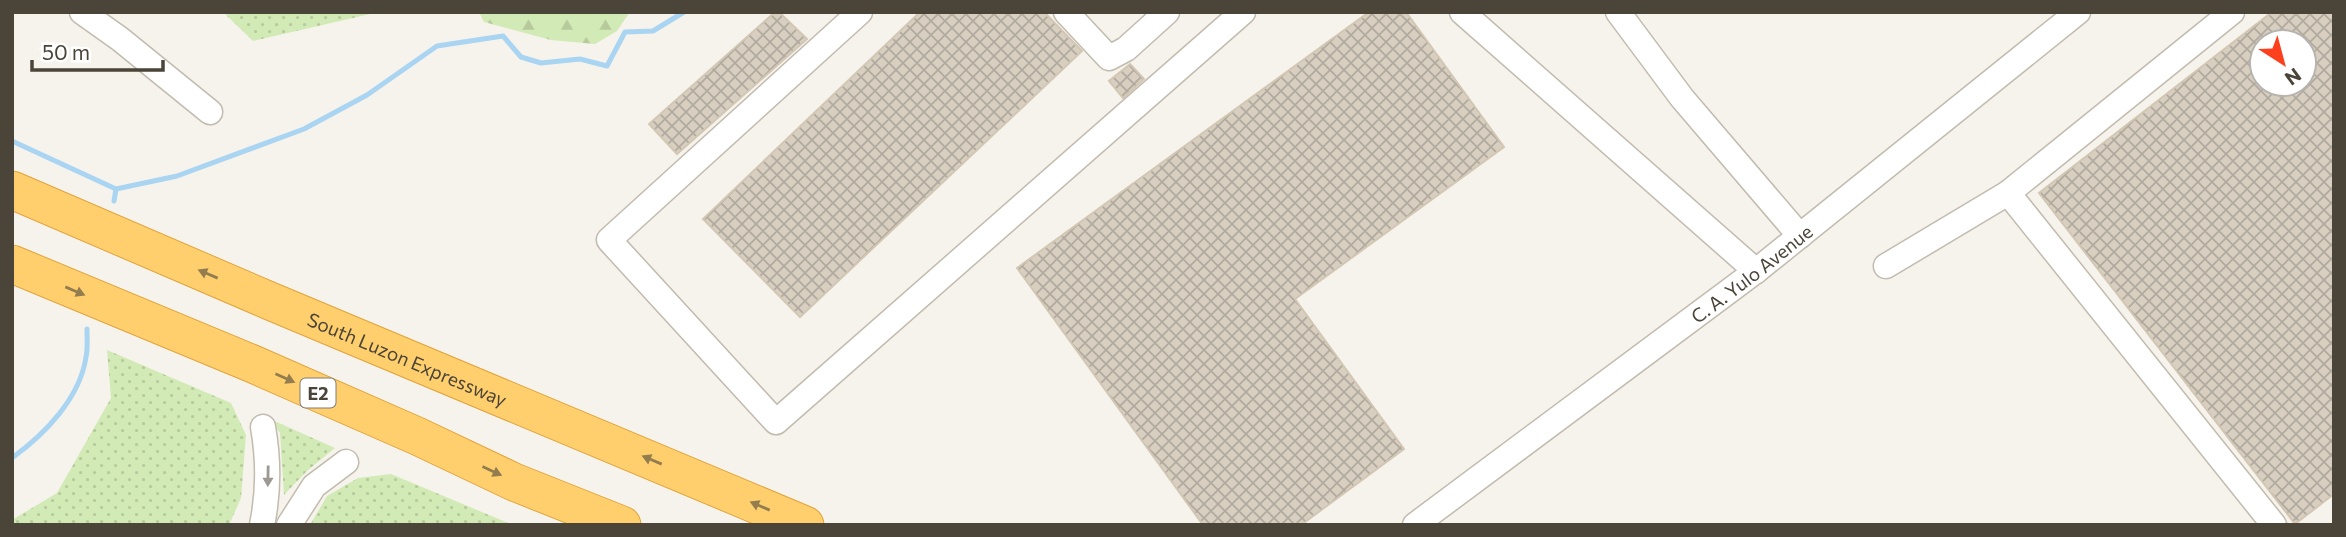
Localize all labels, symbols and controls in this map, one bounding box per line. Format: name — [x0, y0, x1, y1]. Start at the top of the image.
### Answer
scale bar — [32, 28, 163, 72]
north arrow — [2248, 28, 2318, 98]
text: 50 m — [42, 39, 90, 64]
text: N — [2281, 64, 2306, 91]
street label: C. A. Yulo Avenue — [1686, 219, 1817, 327]
one-way arrow — [197, 269, 218, 280]
one-way arrow — [65, 285, 85, 297]
street label: South Luzon Expressway — [304, 307, 511, 411]
one-way arrow — [275, 372, 295, 384]
road number: E2 — [300, 379, 336, 408]
one-way arrow — [642, 454, 662, 466]
one-way arrow — [262, 465, 274, 487]
one-way arrow — [482, 466, 503, 477]
one-way arrow — [749, 500, 770, 511]

